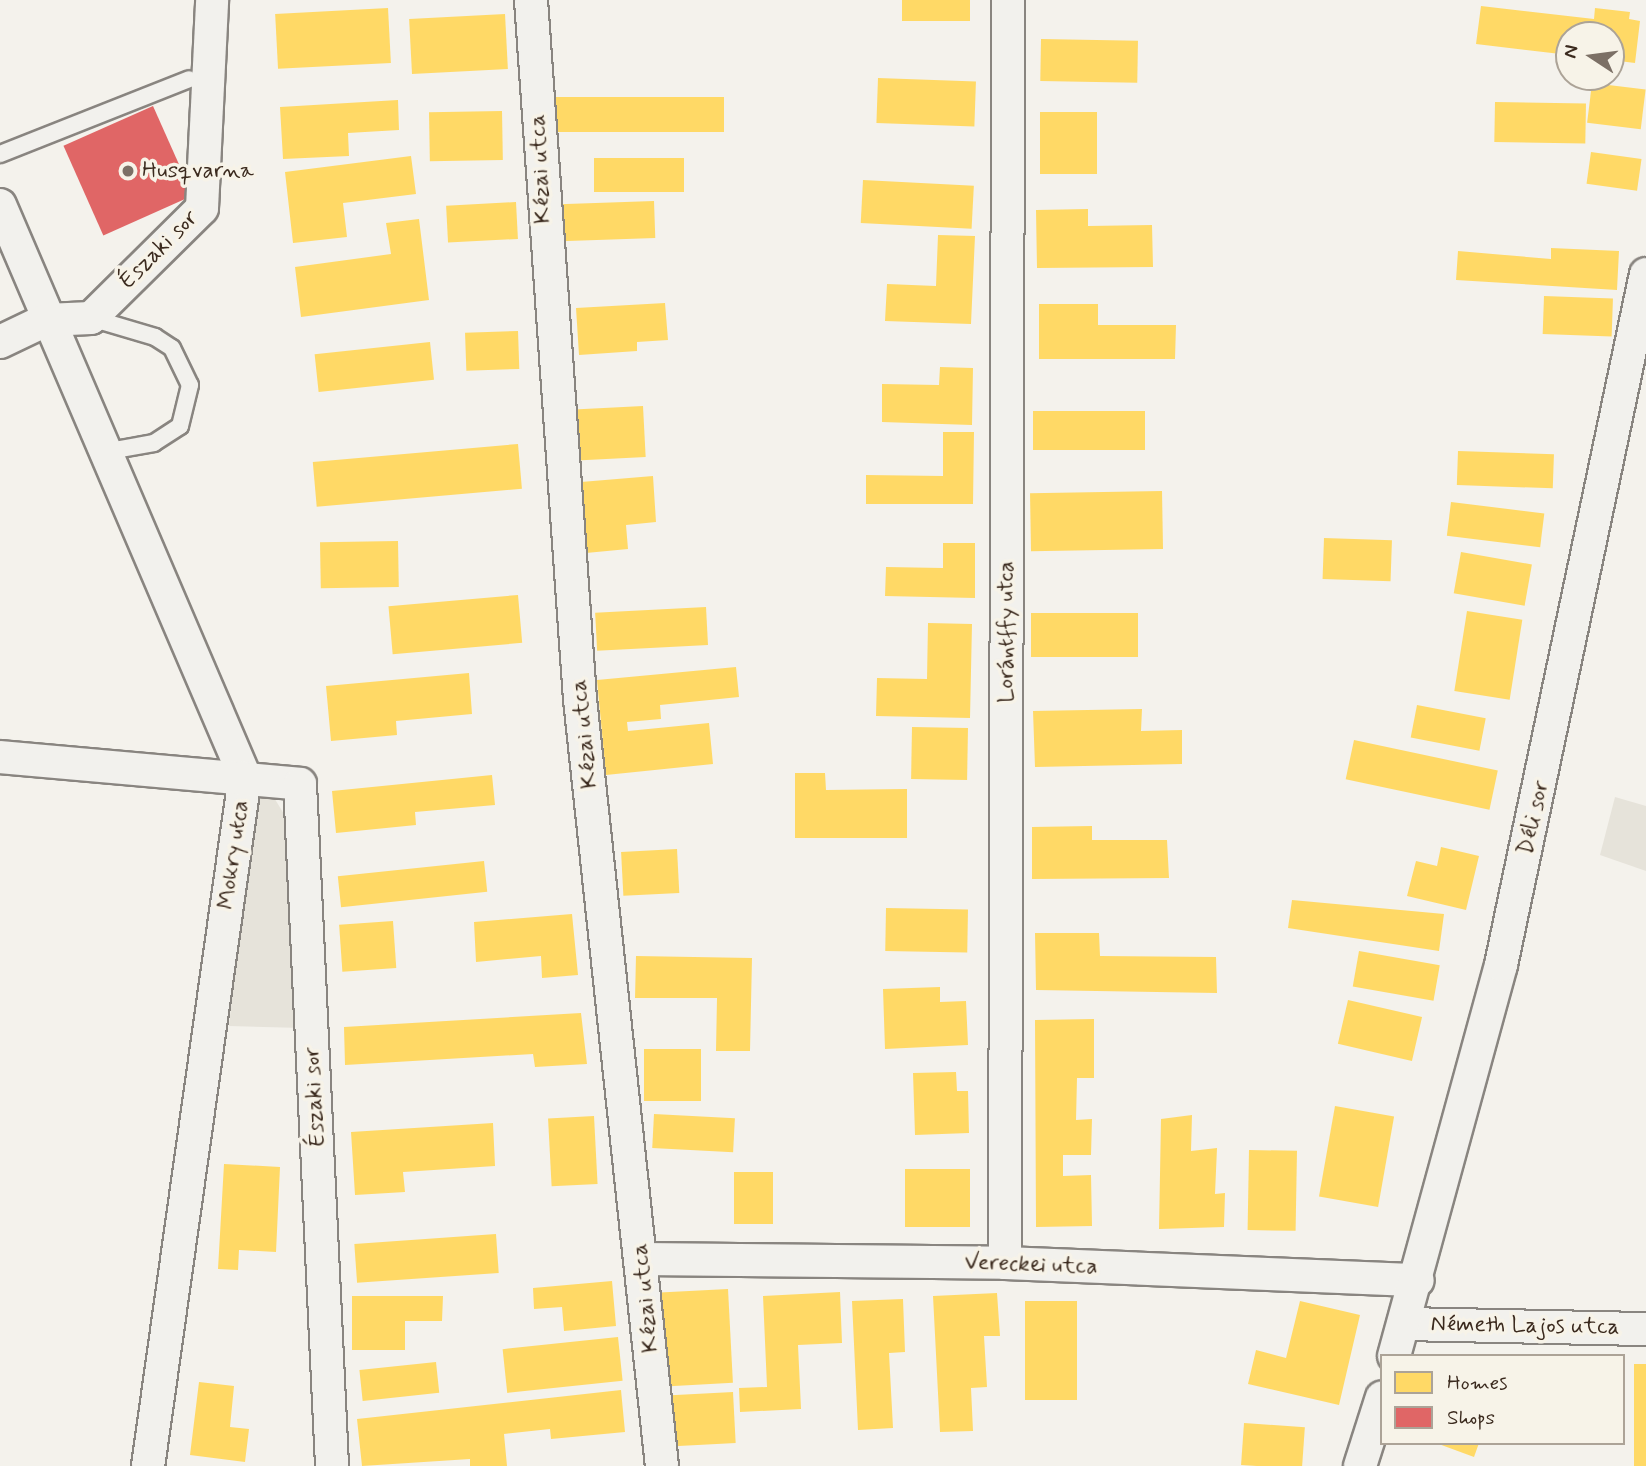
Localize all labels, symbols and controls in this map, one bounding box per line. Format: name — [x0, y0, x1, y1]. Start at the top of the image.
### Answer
north arrow — [1555, 21, 1625, 91]
text: N — [1557, 43, 1585, 61]
street label: Kézai utca — [524, 115, 558, 223]
place label: Husqvarna — [142, 157, 254, 185]
marker: Husqvarna — [120, 163, 136, 179]
street label: Északi sor — [114, 205, 204, 295]
street label: Lorántffy utca — [993, 559, 1021, 705]
street label: Kézai utca — [566, 679, 604, 789]
street label: Déli sor — [1512, 778, 1556, 858]
street label: Mokry utca — [212, 795, 256, 915]
street label: Északi sor — [299, 1046, 331, 1148]
street label: Kézai utca — [627, 1243, 665, 1353]
street label: Vereckei utca — [964, 1249, 1098, 1281]
street label: Németh Lajos utca — [1432, 1311, 1618, 1341]
legend — [1380, 1354, 1625, 1445]
text: Homes — [1447, 1369, 1507, 1397]
text: Shops — [1447, 1404, 1495, 1432]

